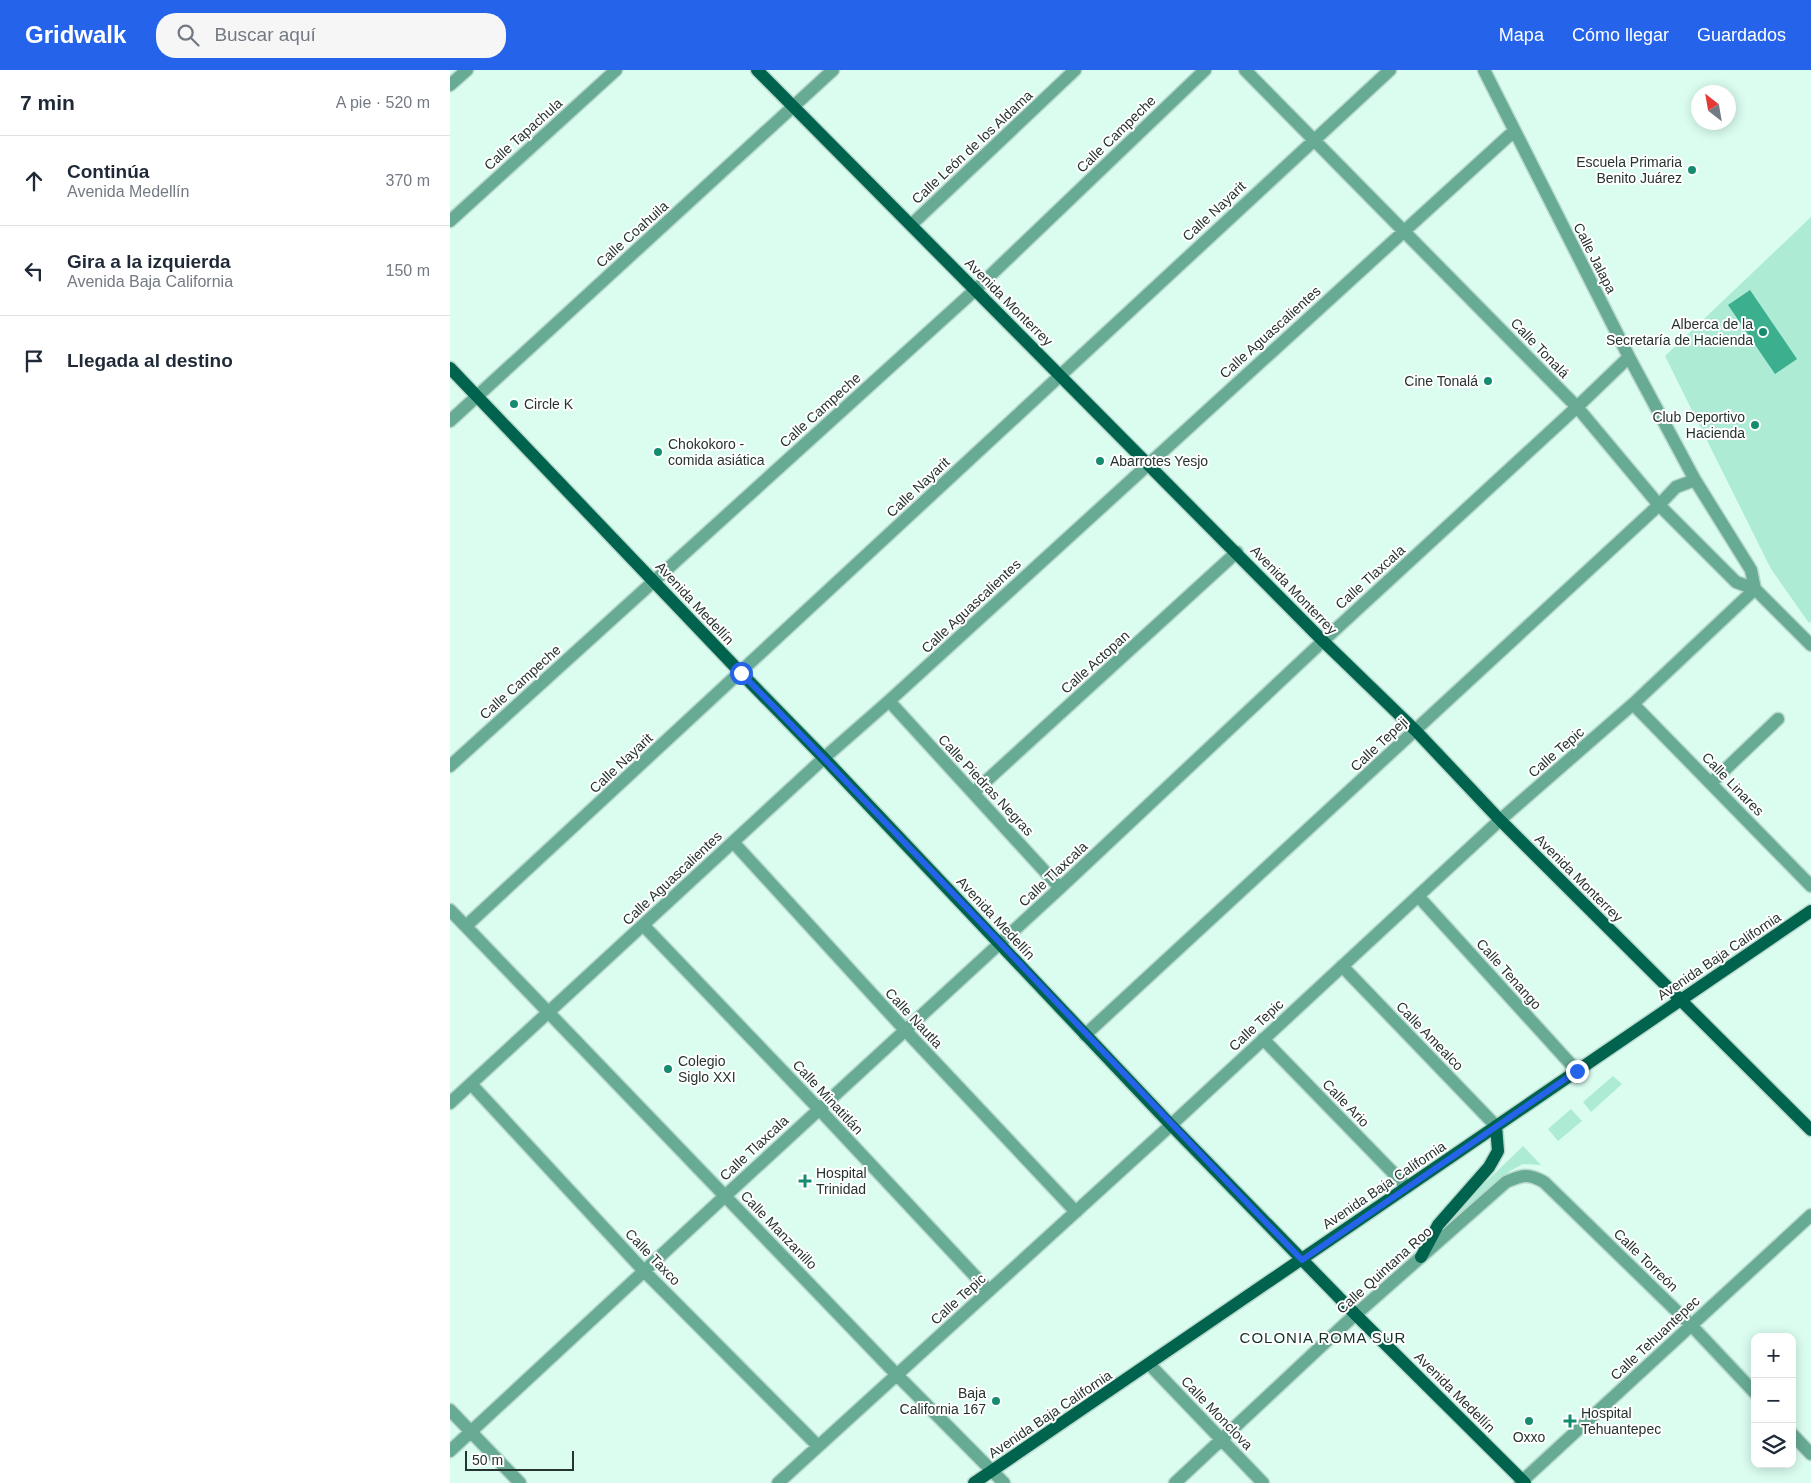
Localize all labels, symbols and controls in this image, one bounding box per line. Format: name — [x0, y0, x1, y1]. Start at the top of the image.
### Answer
search box — [156, 13, 506, 58]
text: Gridwalk — [25, 21, 126, 48]
icon: search — [174, 21, 202, 49]
text: Buscar aquí — [214, 24, 316, 45]
text: Mapa — [1499, 25, 1544, 45]
text: Cómo llegar — [1572, 25, 1669, 45]
text: Guardados — [1697, 25, 1786, 45]
north arrow — [1691, 85, 1736, 130]
street label: Calle León de los Aldama — [908, 87, 1036, 207]
text: 7 min — [20, 91, 75, 114]
street label: Calle Campeche — [1073, 92, 1159, 176]
text: A pie · 520 m — [336, 94, 430, 111]
street label: Calle Tapachula — [481, 95, 565, 173]
place label: Escuela Primaria Benito Juárez — [1576, 154, 1682, 186]
text: Continúa — [67, 161, 149, 182]
marker: Escuela Primaria Benito Juárez — [1686, 164, 1698, 176]
icon: ahead — [20, 167, 48, 195]
text: 370 m — [386, 172, 430, 189]
street label: Calle Nayarit — [1179, 178, 1249, 244]
text: Avenida Medellín — [67, 183, 189, 200]
street label: Calle Coahuila — [593, 197, 671, 270]
street label: Calle Jalapa — [1570, 220, 1620, 296]
text: Gira a la izquierda — [67, 251, 231, 272]
street label: Avenida Monterrey — [962, 255, 1056, 349]
icon: left — [20, 257, 48, 285]
text: 150 m — [386, 262, 430, 279]
text: Avenida Baja California — [67, 273, 233, 290]
street label: Calle Aguascalientes — [1216, 283, 1324, 381]
street label: Calle Tonalá — [1508, 315, 1573, 381]
place label: Alberca de la Secretaría de Hacienda — [1606, 316, 1753, 348]
marker: Alberca de la Secretaría de Hacienda — [1757, 326, 1769, 338]
icon: arrive — [20, 347, 48, 375]
text: Llegada al destino — [67, 350, 233, 371]
street label: Calle Campeche — [776, 369, 864, 451]
place label: Cine Tonalá — [1404, 373, 1478, 389]
marker: Cine Tonalá — [1482, 375, 1494, 387]
place label: Circle K — [524, 396, 574, 412]
marker: Circle K — [508, 398, 520, 410]
place label: Club Deportivo Hacienda — [1652, 409, 1745, 441]
marker: Club Deportivo Hacienda — [1749, 419, 1761, 431]
place label: Chokokoro - comida asiática — [668, 436, 765, 468]
marker: Chokokoro - comida asiática — [652, 446, 664, 458]
place label: Abarrotes Yesjo — [1110, 453, 1208, 469]
street label: Calle Nayarit — [883, 454, 953, 520]
marker: Abarrotes Yesjo — [1094, 455, 1106, 467]
street label: Avenida Monterrey — [1248, 542, 1340, 638]
street label: Calle Tlaxcala — [1332, 542, 1408, 612]
street label: Calle Aguascalientes — [918, 556, 1024, 656]
street label: Avenida Medellín — [653, 558, 737, 648]
street label: Calle Actopan — [1058, 627, 1132, 697]
street label: Calle Campeche — [476, 641, 564, 723]
route start — [730, 662, 753, 685]
street label: Calle Tepeji — [1347, 714, 1411, 774]
street label: Calle Tepic — [1525, 724, 1587, 780]
street label: Calle Nayarit — [586, 730, 656, 796]
street label: Calle Piedras Negras — [935, 731, 1037, 839]
street label: Calle Linares — [1699, 749, 1767, 819]
street label: Calle Aguascalientes — [619, 828, 725, 928]
street label: Avenida Monterrey — [1532, 831, 1626, 925]
street label: Calle Tlaxcala — [1015, 838, 1091, 910]
street label: Avenida Medellín — [954, 873, 1038, 963]
street label: Avenida Baja California — [1654, 909, 1784, 1003]
street label: Calle Tenango — [1473, 935, 1545, 1013]
street label: Calle Nautla — [882, 985, 946, 1051]
street label: Calle Tepic — [1226, 996, 1286, 1054]
street label: Calle Amealco — [1393, 998, 1467, 1074]
place label: Colegio Siglo XXI — [678, 1053, 736, 1085]
street label: Calle Minatitlán — [790, 1057, 866, 1137]
route end — [1566, 1060, 1589, 1083]
marker: Colegio Siglo XXI — [662, 1063, 674, 1075]
street label: Calle Ario — [1319, 1076, 1373, 1130]
street label: Calle Tlaxcala — [716, 1112, 792, 1184]
street label: Avenida Baja California — [1319, 1138, 1449, 1232]
place label: Hospital Trinidad — [816, 1165, 867, 1197]
marker: Hospital Trinidad — [798, 1174, 812, 1188]
street label: Calle Manzanillo — [738, 1187, 821, 1273]
street label: Calle Quintana Roo — [1333, 1223, 1435, 1317]
street label: Calle Torreón — [1611, 1225, 1681, 1295]
street label: Calle Taxco — [622, 1226, 684, 1289]
street label: Calle Tepic — [927, 1270, 989, 1328]
street label: Calle Tehuantepec — [1607, 1293, 1703, 1383]
district label: COLONIA ROMA SUR — [1240, 1329, 1406, 1346]
map controls — [1751, 1333, 1796, 1468]
button: + — [1751, 1333, 1796, 1378]
street label: Avenida Medellín — [1411, 1348, 1499, 1436]
street label: Avenida Baja California — [985, 1367, 1115, 1461]
street label: Calle Monclova — [1178, 1373, 1256, 1453]
button: − — [1751, 1378, 1796, 1423]
place label: Baja California 167 — [900, 1385, 986, 1417]
marker: Baja California 167 — [990, 1395, 1002, 1407]
place label: Hospital Tehuantepec — [1581, 1405, 1661, 1437]
marker: Hospital Tehuantepec — [1563, 1414, 1577, 1428]
marker: Oxxo — [1523, 1415, 1535, 1427]
button: layers — [1751, 1423, 1796, 1468]
place label: Oxxo — [1513, 1429, 1546, 1445]
scale bar — [465, 1448, 574, 1471]
text: 50 m — [472, 1452, 503, 1468]

